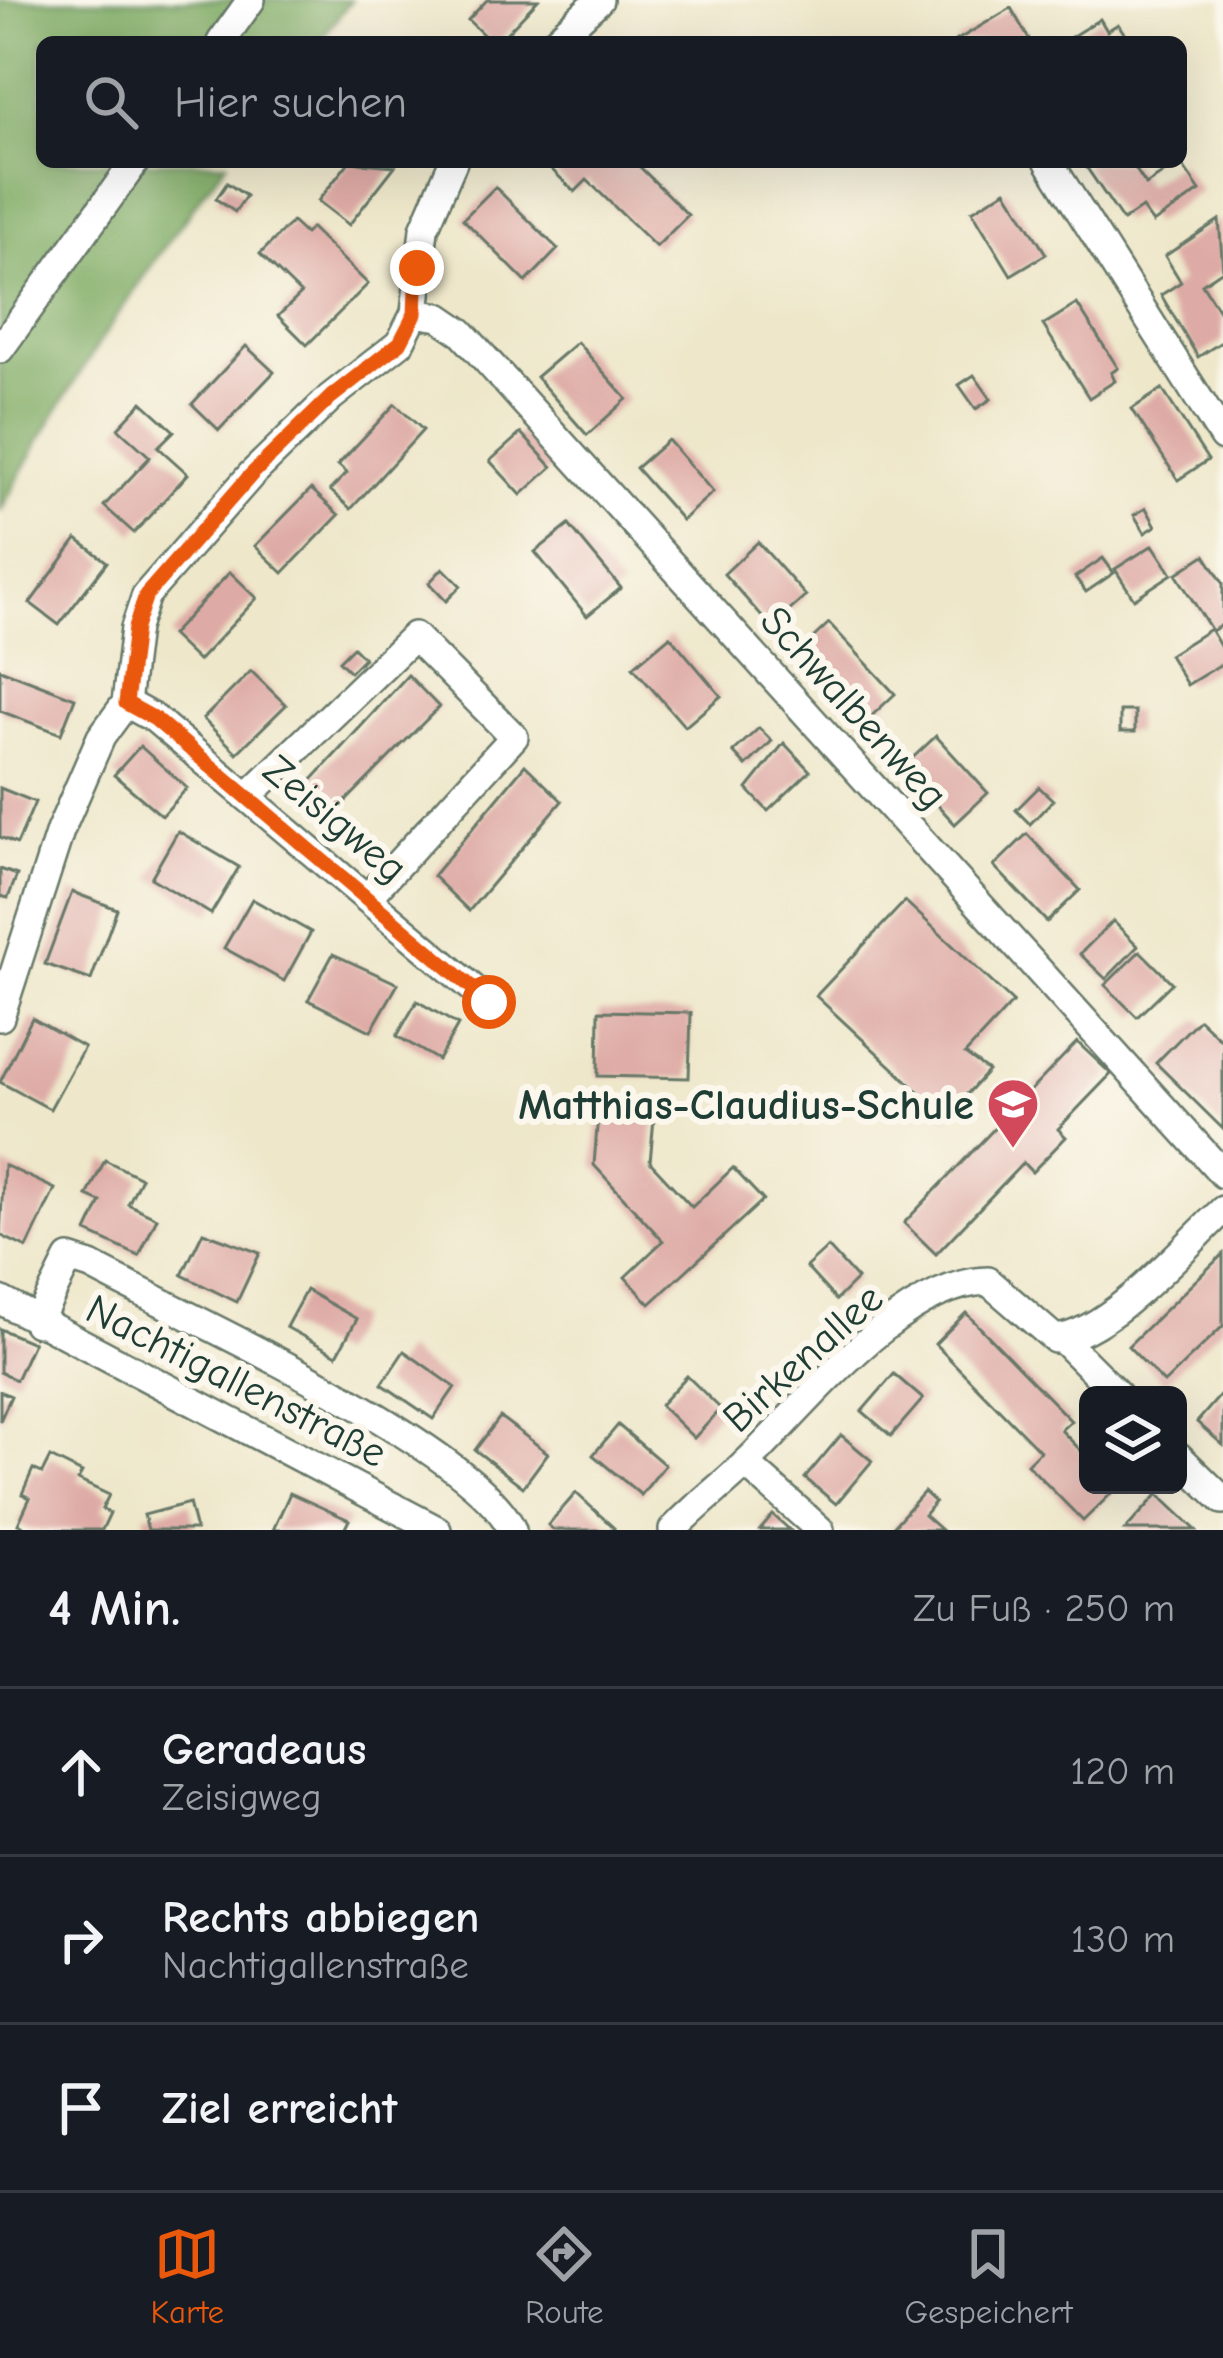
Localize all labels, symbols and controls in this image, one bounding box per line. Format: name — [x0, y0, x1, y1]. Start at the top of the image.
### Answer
search box — [36, 36, 1187, 168]
icon: search — [78, 69, 144, 135]
text: Hier suchen — [174, 76, 407, 128]
route end — [390, 241, 444, 295]
street label: Schwalbenweg — [750, 597, 958, 819]
street label: Zeisigweg — [253, 745, 417, 893]
route start — [462, 975, 516, 1029]
school or university icon: Matthias-Claudius-Schule — [985, 1076, 1041, 1150]
place label: Matthias-Claudius-Schule — [518, 1081, 974, 1130]
street label: Birkenallee — [713, 1274, 893, 1443]
street label: Nachtigallenstraße — [78, 1285, 395, 1478]
map controls — [1079, 1386, 1187, 1494]
button: layers — [1079, 1386, 1187, 1494]
text: 4 Min. — [48, 1579, 181, 1638]
text: Zu Fuß · 250 m — [913, 1586, 1175, 1631]
text: Geradeaus — [162, 1723, 366, 1775]
icon: ahead — [48, 1739, 114, 1805]
text: 120 m — [1070, 1749, 1175, 1794]
text: Zeisigweg — [162, 1775, 322, 1820]
text: Rechts abbiegen — [162, 1891, 479, 1943]
icon: right — [48, 1907, 114, 1973]
text: 130 m — [1071, 1917, 1175, 1962]
text: Nachtigallenstraße — [162, 1943, 469, 1988]
icon: arrive — [48, 2075, 114, 2141]
text: Ziel erreicht — [162, 2082, 397, 2134]
tab: Karte — [150, 2221, 224, 2331]
tab: Route — [525, 2221, 604, 2331]
tab: Gespeichert — [904, 2221, 1073, 2331]

